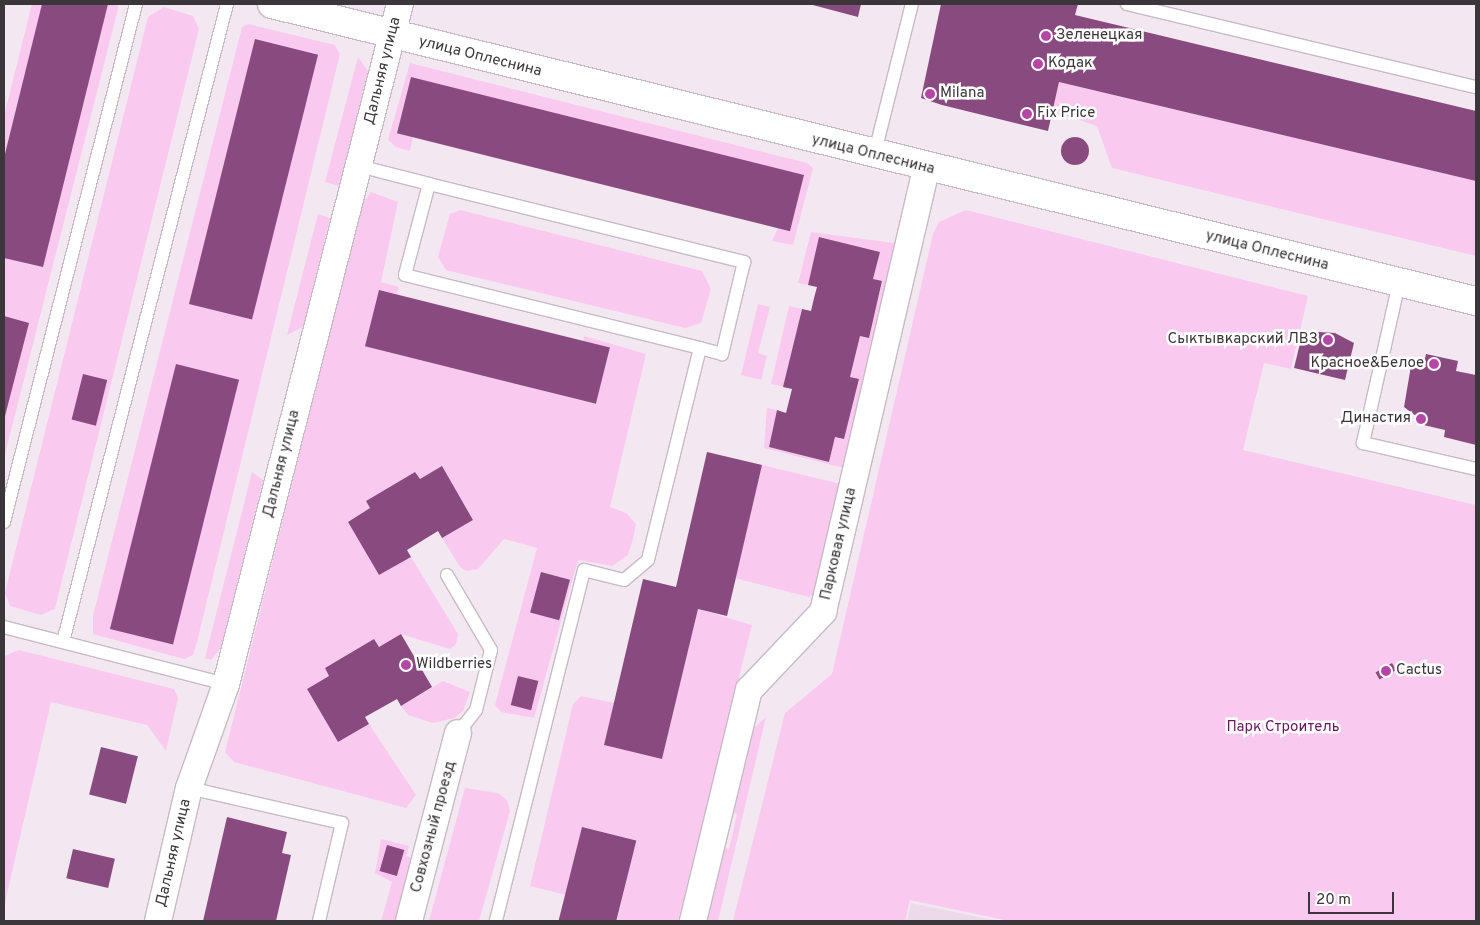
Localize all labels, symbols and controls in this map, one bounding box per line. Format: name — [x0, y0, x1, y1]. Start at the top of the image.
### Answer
street label: Дальняя улица — [361, 15, 405, 127]
place label: Зеленецкая — [1056, 27, 1142, 45]
marker: Зеленецкая — [1040, 30, 1052, 42]
street label: улица Оплеснина — [417, 33, 543, 81]
place label: Кодак — [1048, 55, 1093, 73]
marker: Кодак — [1032, 58, 1044, 70]
place label: Milana — [940, 85, 984, 103]
marker: Milana — [924, 88, 936, 100]
place label: Fix Price — [1037, 105, 1095, 123]
marker: Fix Price — [1021, 108, 1033, 120]
street label: улица Оплеснина — [810, 131, 936, 179]
street label: улица Оплеснина — [1204, 227, 1330, 275]
place label: Сыктывкарский ЛВЗ — [1168, 331, 1318, 349]
marker: Сыктывкарский ЛВЗ — [1322, 334, 1334, 346]
place label: Красное&Белое — [1310, 355, 1424, 373]
marker: Красное&Белое — [1428, 358, 1440, 370]
street label: Дальняя улица — [260, 408, 304, 520]
place label: Династия — [1341, 410, 1411, 428]
marker: Династия — [1415, 413, 1427, 425]
street label: Парковая улица — [817, 486, 861, 602]
place label: Wildberries — [416, 656, 492, 674]
marker: Wildberries — [400, 659, 412, 671]
place label: Cactus — [1396, 662, 1442, 680]
marker: Cactus — [1380, 665, 1392, 677]
park label: Парк Строитель — [1227, 719, 1339, 737]
street label: Совхозный проезд — [408, 759, 460, 895]
street label: Дальняя улица — [153, 797, 195, 909]
scale bar — [1310, 882, 1396, 914]
text: 20 m — [1316, 891, 1351, 910]

